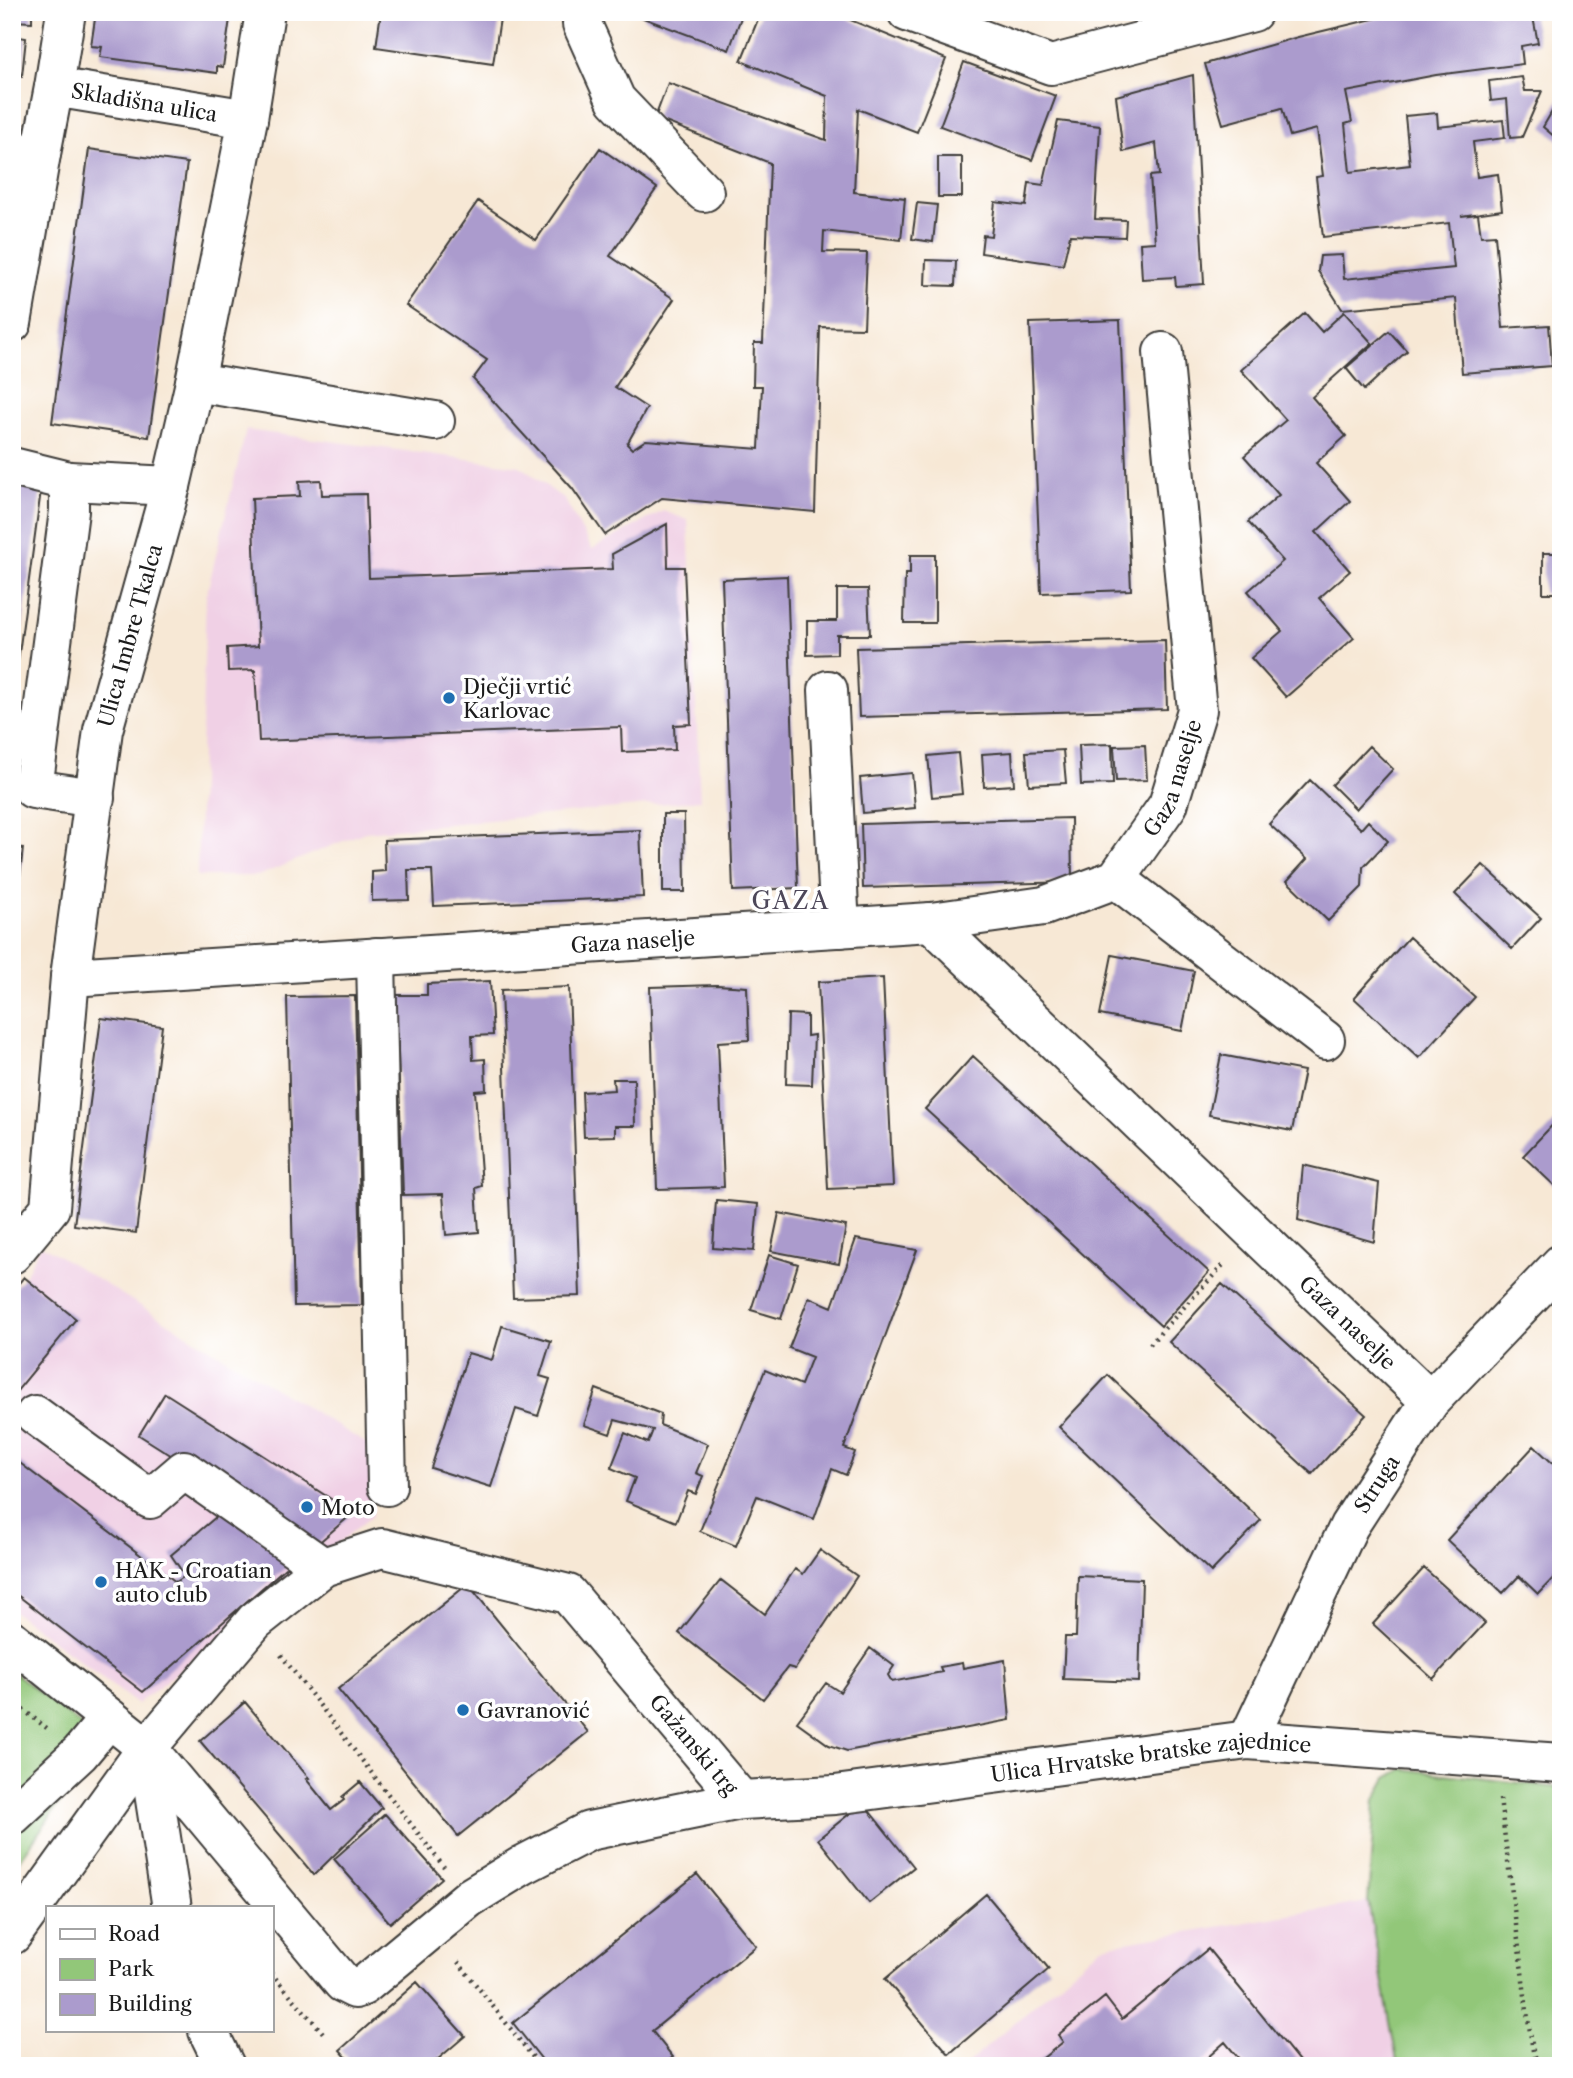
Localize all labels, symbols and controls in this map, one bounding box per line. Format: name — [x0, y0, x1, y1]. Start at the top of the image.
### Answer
street label: Skladišna ulica — [70, 78, 220, 126]
street label: Ulica Imbre Tkalca — [92, 540, 167, 730]
place label: Dječji vrtić Karlovac — [463, 674, 572, 723]
marker: Dječji vrtić Karlovac — [441, 690, 457, 706]
street label: Gaza naselje — [1137, 716, 1206, 841]
district label: GAZA — [752, 886, 830, 915]
street label: Gaza naselje — [570, 925, 696, 957]
street label: Gaza naselje — [1294, 1270, 1402, 1374]
street label: Struga — [1349, 1449, 1405, 1517]
place label: Moto — [321, 1495, 375, 1520]
marker: Moto — [299, 1499, 315, 1515]
place label: HAK - Croatian auto club — [115, 1558, 272, 1607]
marker: HAK - Croatian auto club — [93, 1574, 109, 1590]
street label: Gažanski trg — [645, 1689, 744, 1800]
place label: Gavranović — [477, 1698, 590, 1723]
marker: Gavranović — [455, 1702, 471, 1718]
street label: Ulica Hrvatske bratske zajednice — [989, 1727, 1312, 1787]
legend — [46, 1906, 273, 2032]
text: Road — [108, 1921, 160, 1946]
text: Park — [108, 1956, 154, 1981]
text: Building — [108, 1991, 193, 2016]

